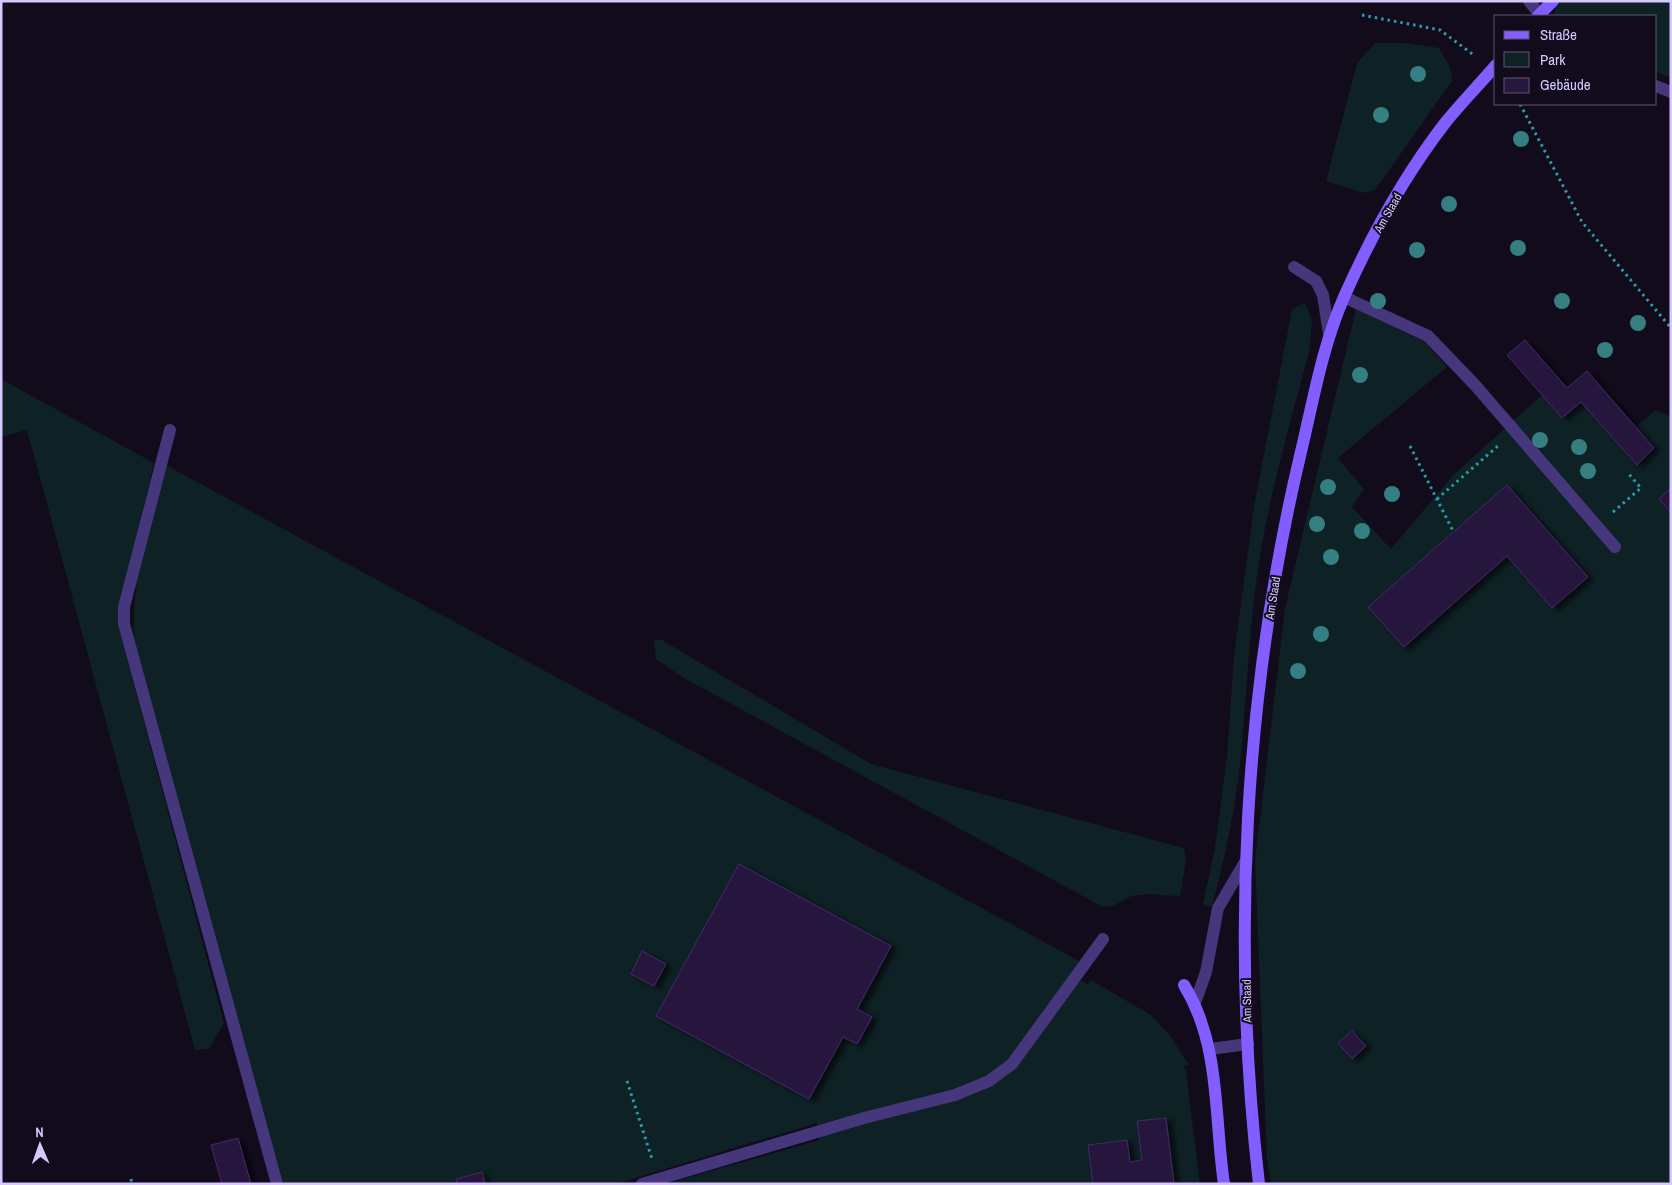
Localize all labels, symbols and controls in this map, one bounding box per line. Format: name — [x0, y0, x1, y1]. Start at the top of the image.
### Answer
legend — [1494, 15, 1657, 105]
text: Straße — [1540, 24, 1577, 45]
text: Park — [1540, 49, 1566, 70]
text: Gebäude — [1540, 74, 1591, 95]
street label: Am Staad — [1370, 190, 1406, 237]
street label: Am Staad — [1262, 575, 1284, 622]
street label: Am Staad — [1239, 979, 1255, 1024]
north arrow — [15, 1120, 65, 1170]
text: N — [35, 1123, 44, 1141]

